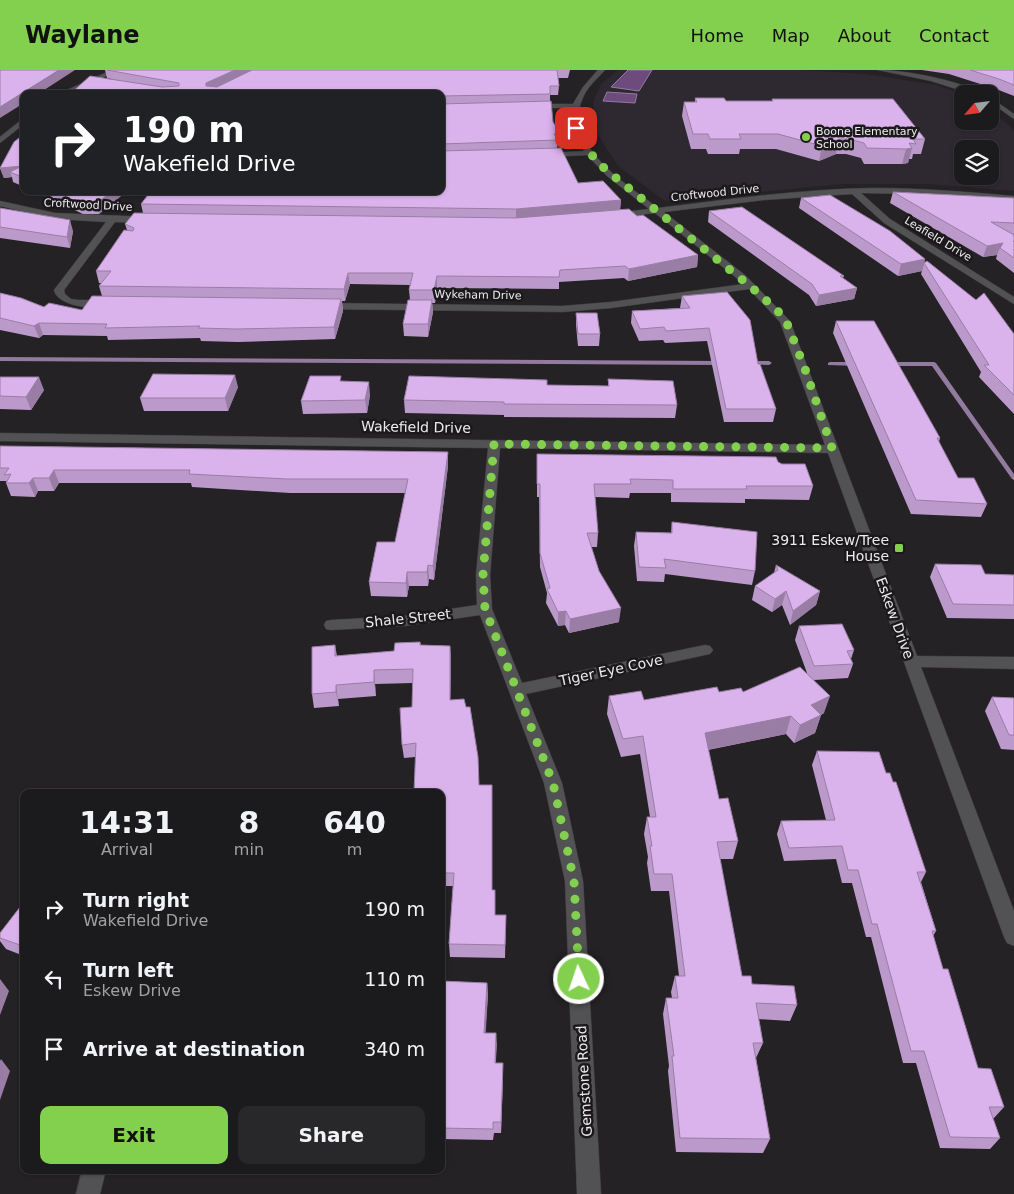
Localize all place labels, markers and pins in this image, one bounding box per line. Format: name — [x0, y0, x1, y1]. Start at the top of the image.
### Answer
pin — [555, 107, 597, 149]
place label: Boone Elementary School — [816, 125, 918, 151]
marker: Boone Elementary School — [800, 131, 812, 143]
place label: 3911 Eskew/Tree House — [771, 532, 889, 564]
marker: 3911 Eskew/Tree House — [893, 542, 905, 554]

